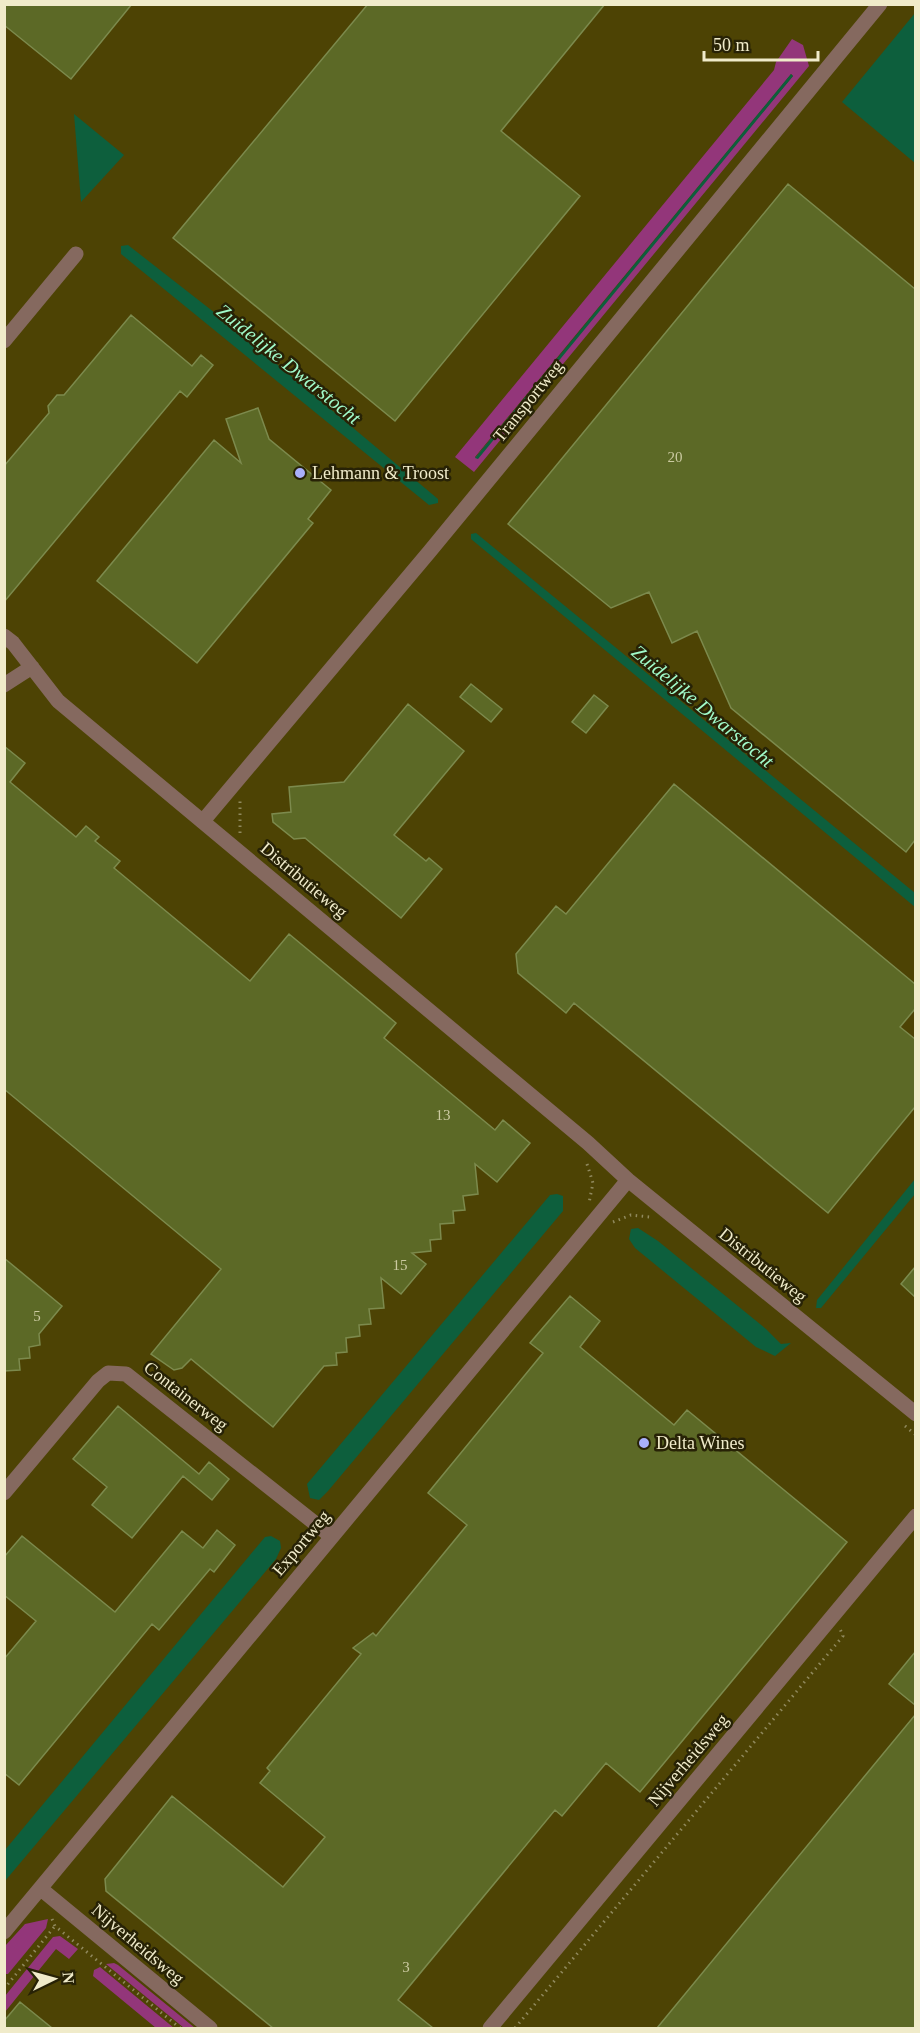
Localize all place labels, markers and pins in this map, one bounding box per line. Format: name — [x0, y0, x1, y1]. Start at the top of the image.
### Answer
place label: Lehmann & Troost — [312, 463, 449, 483]
marker: Lehmann & Troost — [293, 466, 307, 480]
place label: Delta Wines — [656, 1433, 744, 1453]
marker: Delta Wines — [637, 1436, 651, 1450]

